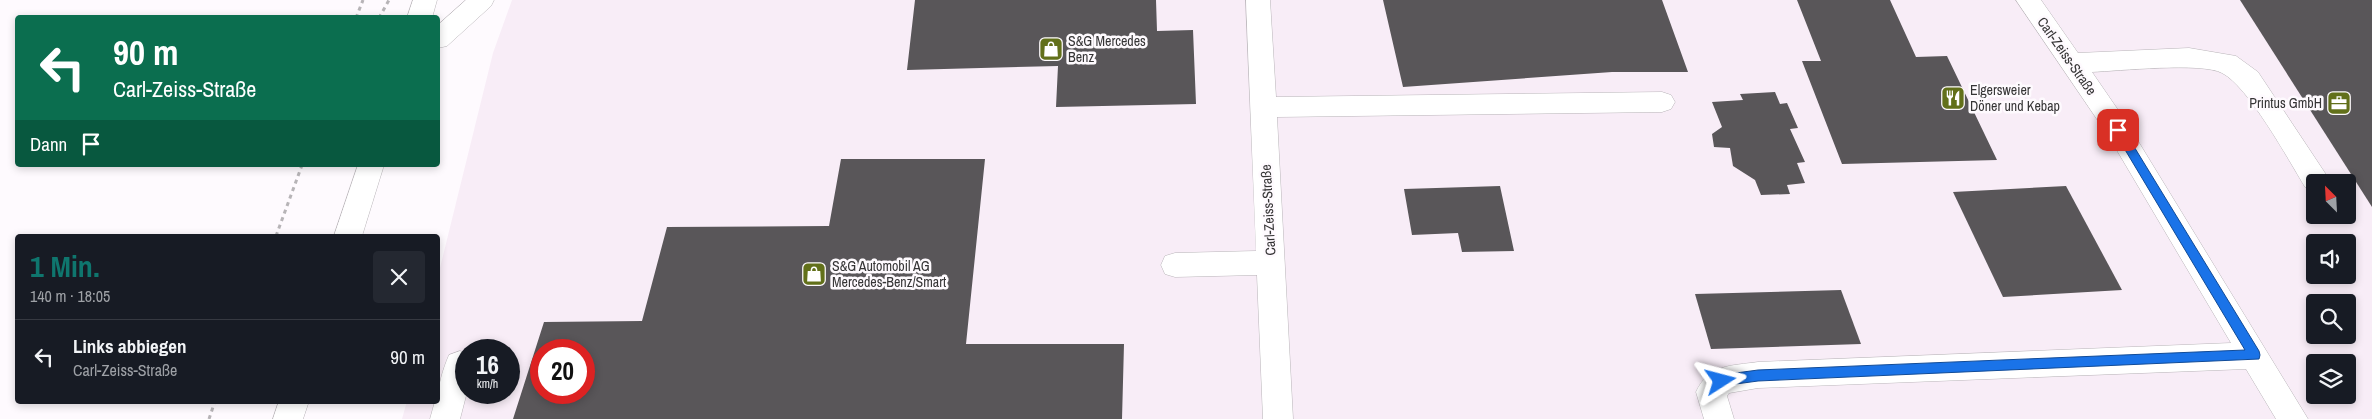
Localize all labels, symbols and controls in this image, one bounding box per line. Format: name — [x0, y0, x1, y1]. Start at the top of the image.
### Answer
street label: Carl-Zeiss-Straße — [2033, 13, 2101, 99]
text: 90 m — [113, 29, 178, 76]
place label: S&G Mercedes Benz — [1068, 32, 1146, 66]
icon: left — [30, 35, 95, 100]
shop icon: S&G Mercedes Benz — [1038, 36, 1064, 62]
text: Carl-Zeiss-Straße — [113, 74, 256, 104]
place label: Elgersweier Döner und Kebap — [1970, 81, 2060, 115]
restaurant icon: Elgersweier Döner und Kebap — [1940, 85, 1966, 111]
office icon: Printus GmbH — [2326, 90, 2352, 116]
place label: Printus GmbH — [2249, 94, 2322, 112]
pin — [2097, 109, 2139, 151]
icon: arrive — [2104, 116, 2132, 144]
icon: arrive — [77, 130, 105, 158]
text: Dann — [30, 131, 67, 157]
street label: Carl-Zeiss-Straße — [1257, 164, 1279, 256]
north arrow — [2306, 174, 2356, 224]
map controls — [2306, 174, 2356, 404]
button: sound — [2306, 234, 2356, 284]
text: 1 Min. — [30, 246, 100, 286]
button: close — [373, 251, 425, 303]
place label: S&G Automobil AG Mercedes-Benz/Smart — [832, 257, 946, 291]
shop icon: S&G Automobil AG Mercedes-Benz/Smart — [801, 261, 827, 287]
text: 140 m · 18:05 — [30, 285, 110, 307]
button: search — [2306, 294, 2356, 344]
text: Links abbiegen — [73, 333, 186, 359]
speed limit sign: 20 — [530, 339, 595, 404]
icon: left — [30, 343, 58, 371]
text: 90 m — [390, 344, 425, 370]
text: 16 — [476, 348, 499, 382]
position arrow — [1694, 354, 1746, 406]
button: layers — [2306, 354, 2356, 404]
text: Carl-Zeiss-Straße — [73, 359, 177, 381]
text: km/h — [477, 376, 498, 392]

